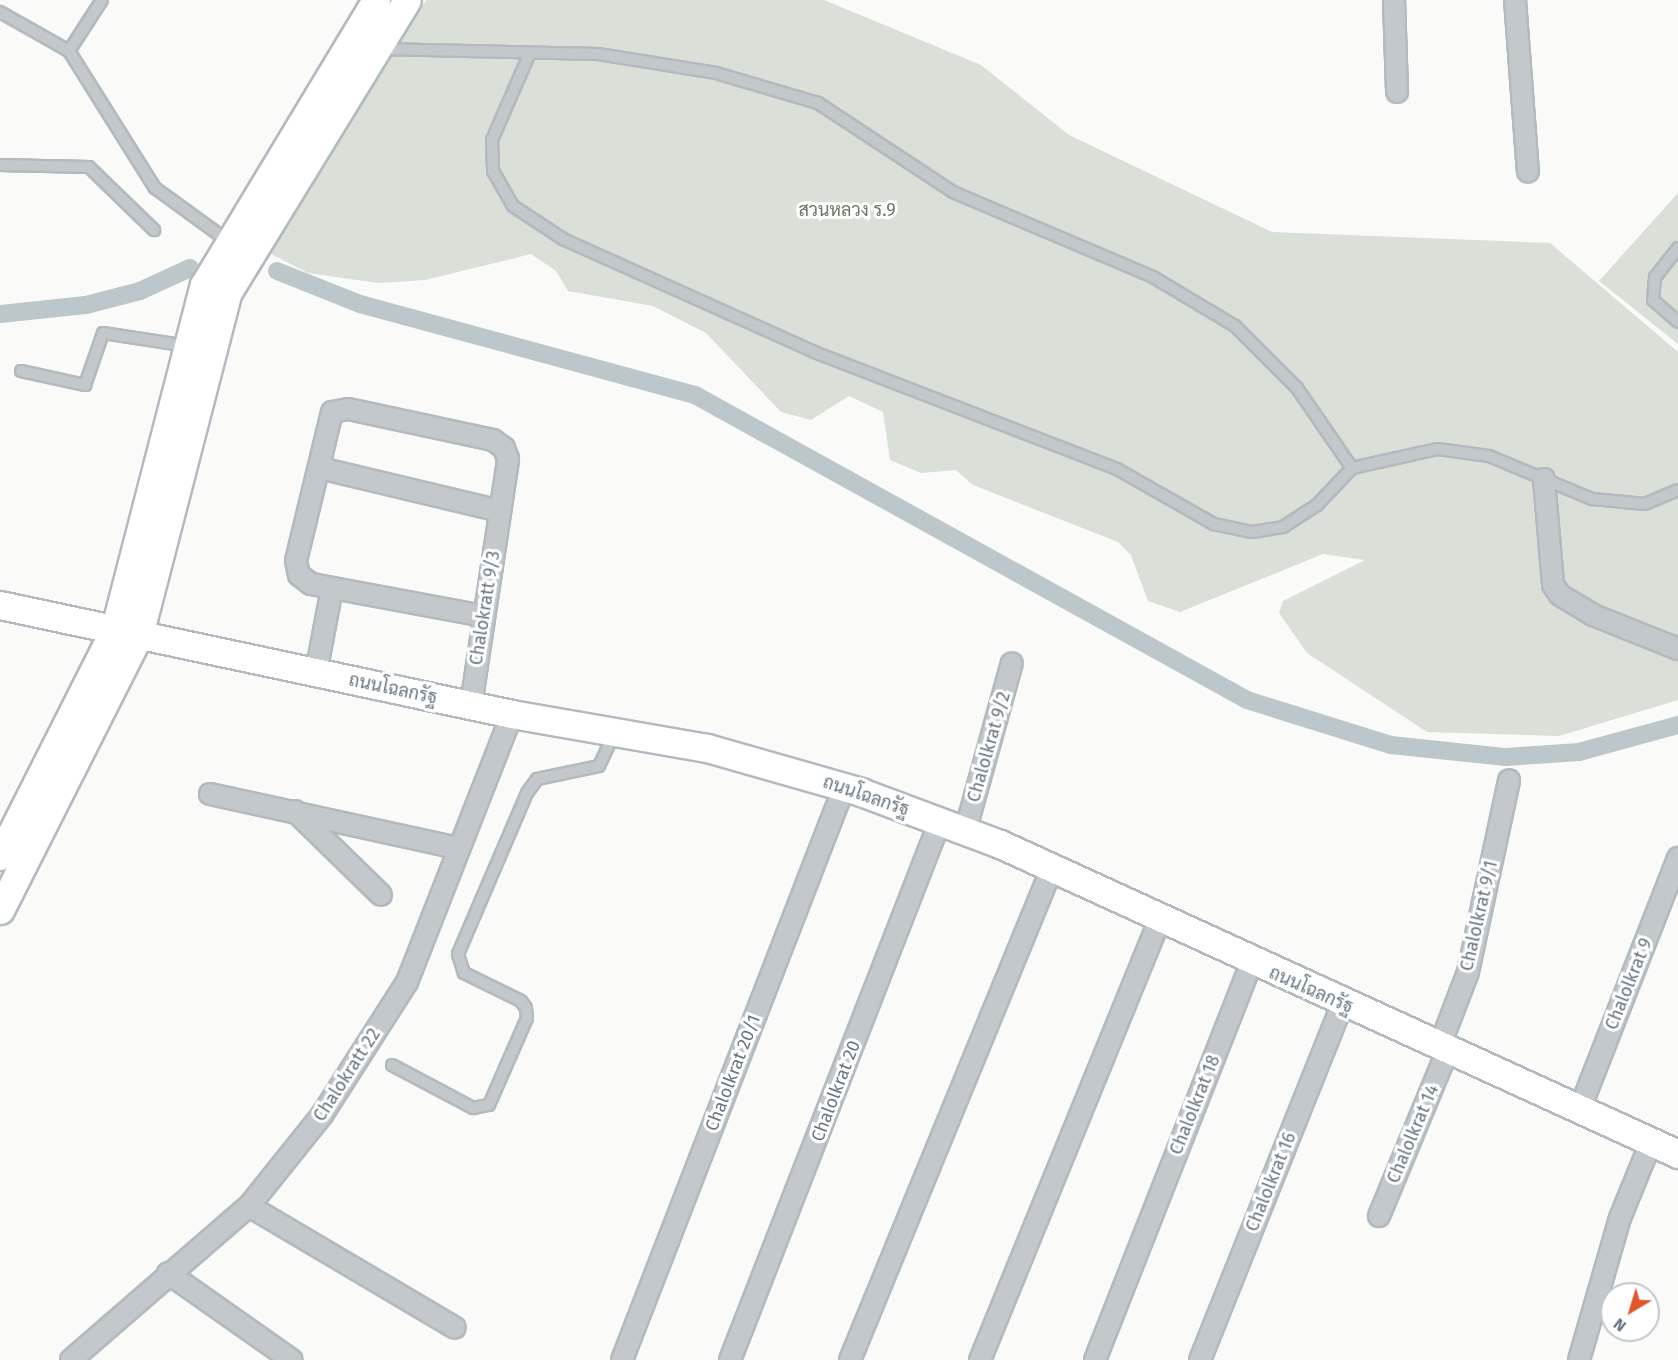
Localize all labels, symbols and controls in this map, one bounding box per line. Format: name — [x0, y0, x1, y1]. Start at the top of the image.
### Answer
park label: สวนหลวง ร.9 — [798, 199, 896, 221]
street label: Chalokratt 9/3 — [465, 549, 505, 667]
street label: ถนนโฉลกรัฐ — [347, 669, 439, 709]
street label: Chalolkrat 9/2 — [963, 689, 1015, 805]
street label: ถนนโฉลกรัฐ — [820, 771, 912, 821]
street label: Chalolkrat 9/1 — [1456, 859, 1502, 973]
street label: Chalolkrat 9 — [1601, 935, 1657, 1033]
street label: ถนนโฉลกรัฐ — [1266, 962, 1356, 1018]
street label: Chalolkrat 20/1 — [701, 1012, 765, 1134]
street label: Chalokratt 22 — [309, 1024, 385, 1126]
street label: Chalolkrat 20 — [807, 1037, 865, 1145]
street label: Chalolkrat 18 — [1165, 1052, 1225, 1158]
street label: Chalolkrat 14 — [1383, 1081, 1443, 1187]
street label: Chalolkrat 16 — [1241, 1129, 1301, 1235]
north arrow — [1600, 1282, 1660, 1342]
text: N — [1610, 1314, 1630, 1336]

